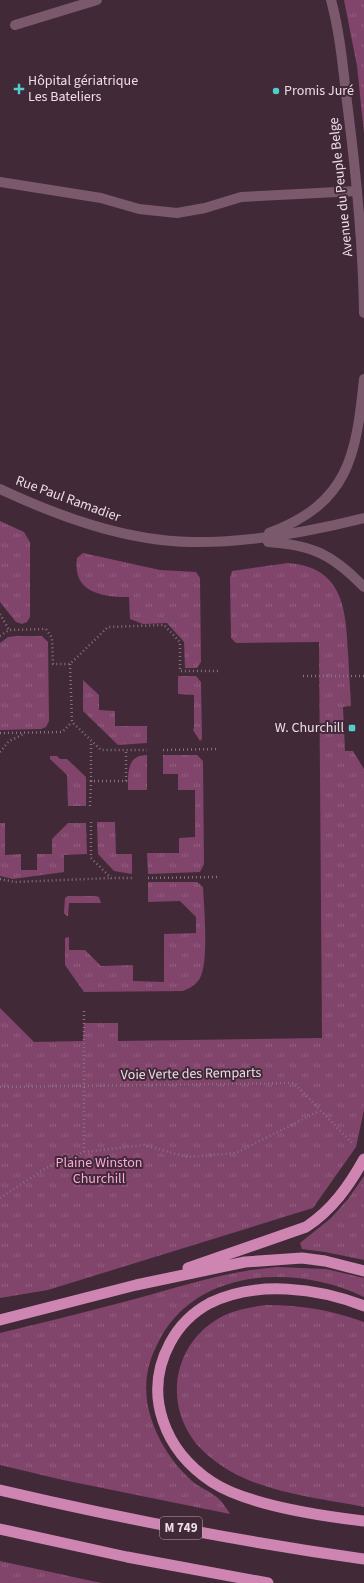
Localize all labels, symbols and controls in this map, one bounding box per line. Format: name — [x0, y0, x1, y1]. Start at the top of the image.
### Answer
place label: Hôpital gériatrique Les Bateliers — [28, 71, 138, 107]
place label: Promis Juré — [284, 81, 354, 101]
marker: Hôpital gériatrique Les Bateliers — [13, 83, 25, 95]
marker: Promis Juré — [271, 86, 281, 96]
street label: Avenue du Peuple Belge — [324, 116, 358, 258]
street label: Rue Paul Ramadier — [13, 471, 123, 527]
place label: W. Churchill — [275, 718, 344, 738]
marker: W. Churchill — [347, 723, 357, 733]
street label: Voie Verte des Remparts — [121, 1063, 262, 1085]
park label: Plaine Winston Churchill — [56, 1153, 142, 1189]
road number: M 749 — [160, 1517, 202, 1539]

